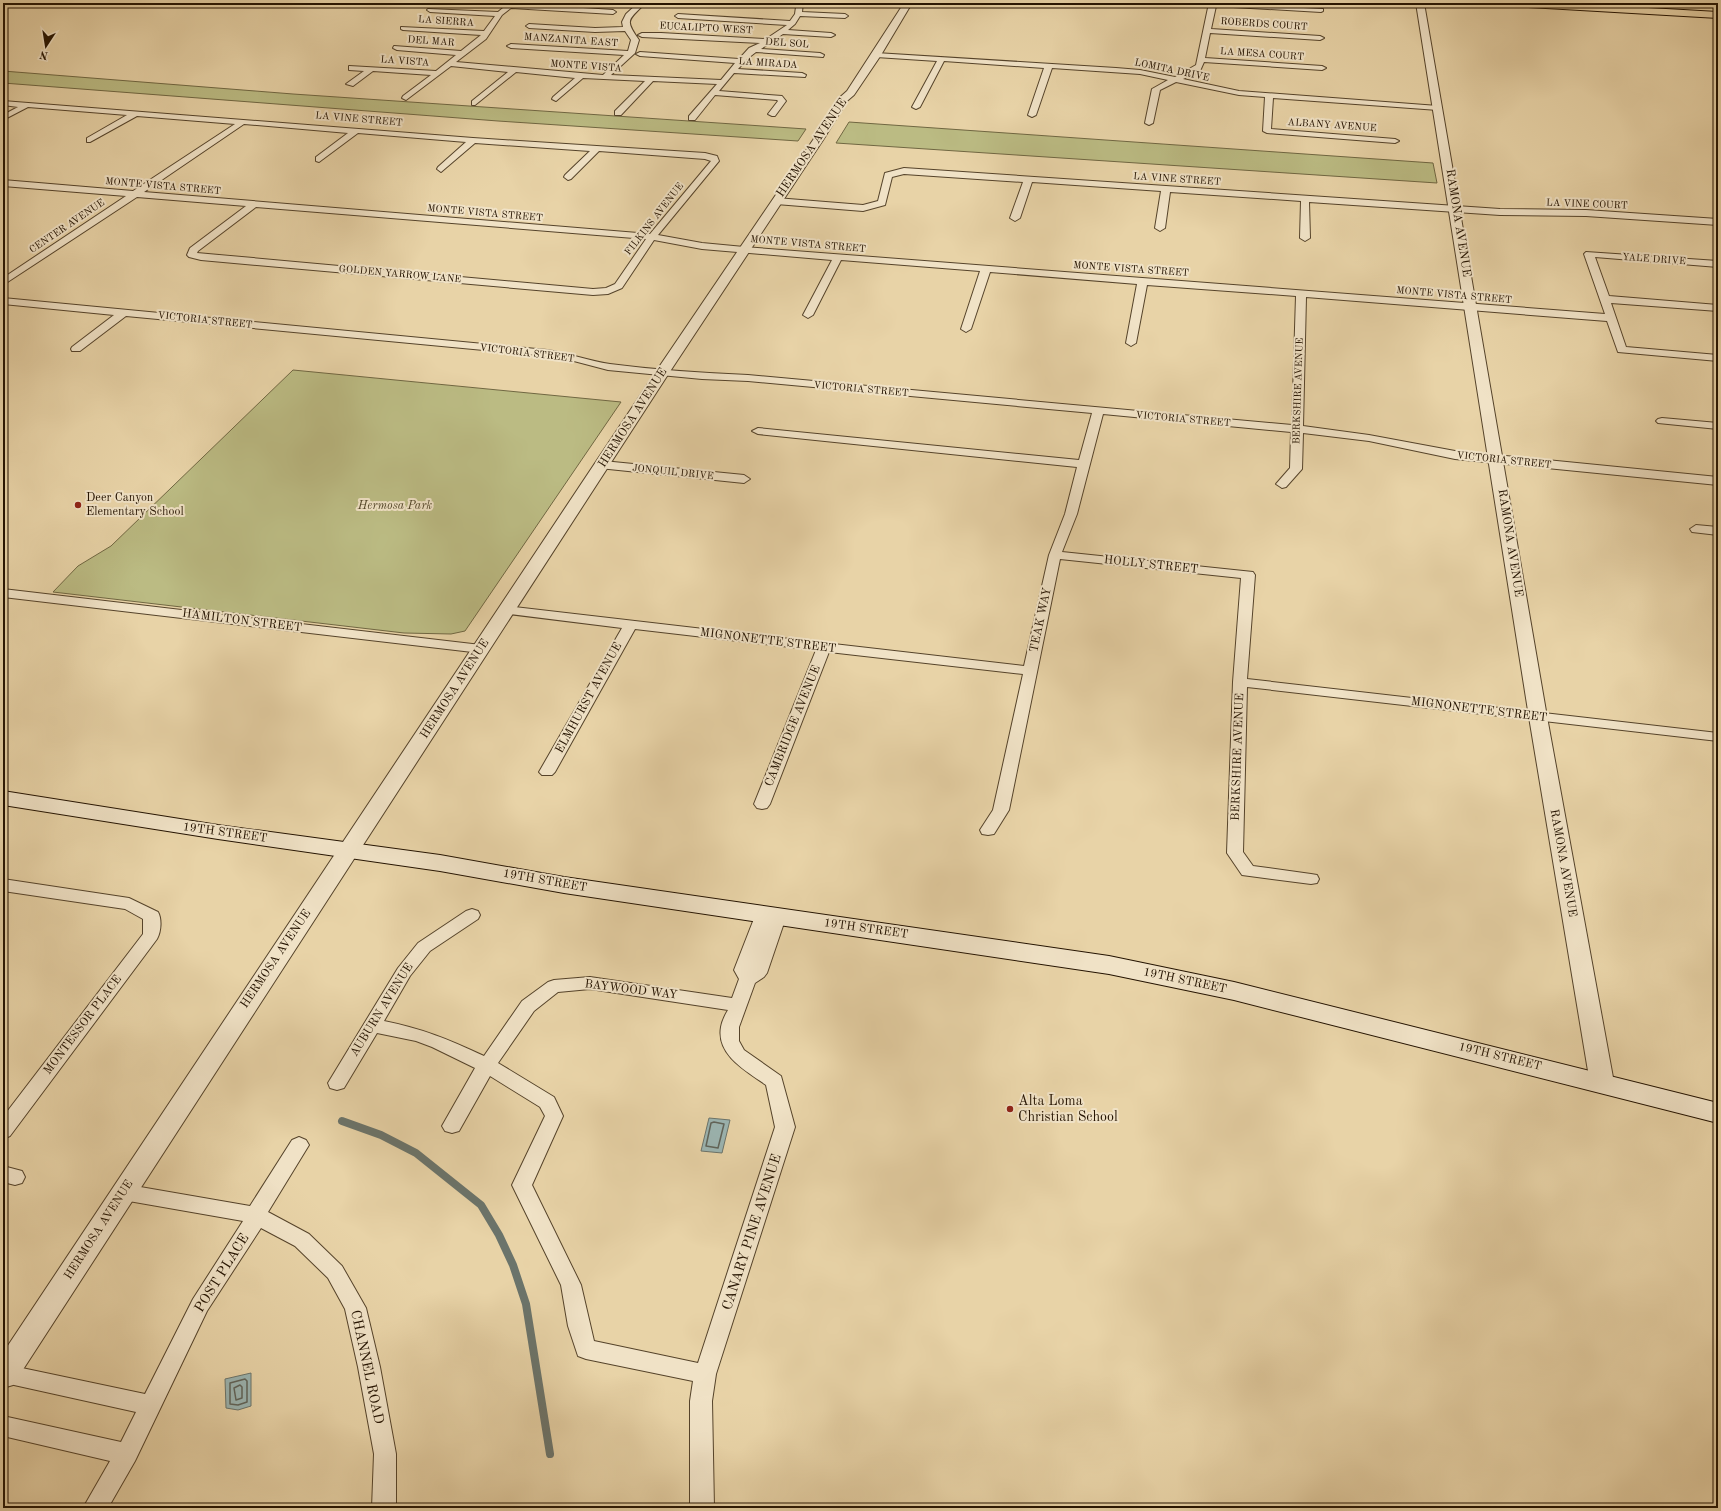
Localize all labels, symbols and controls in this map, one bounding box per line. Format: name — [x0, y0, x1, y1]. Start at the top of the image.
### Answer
street label: LA SIERRA — [418, 14, 475, 28]
street label: ROBERDS COURT — [1220, 16, 1308, 32]
street label: EUCALIPTO WEST — [659, 21, 753, 35]
north arrow — [26, 26, 66, 66]
street label: MANZANITA EAST — [524, 32, 618, 48]
street label: DEL MAR — [407, 34, 455, 48]
street label: DEL SOL — [765, 36, 810, 50]
street label: LA MESA COURT — [1220, 46, 1304, 62]
text: N — [38, 48, 49, 61]
street label: LA VISTA — [380, 54, 430, 68]
street label: LA MIRADA — [738, 56, 798, 70]
street label: LOMITA DRIVE — [1134, 57, 1210, 83]
street label: MONTE VISTA — [550, 59, 622, 74]
street label: HERMOSA AVENUE — [775, 97, 849, 199]
street label: LA VINE STREET — [315, 110, 403, 128]
street label: ALBANY AVENUE — [1287, 117, 1377, 133]
street label: RAMONA AVENUE — [1444, 168, 1472, 278]
street label: LA VINE STREET — [1133, 171, 1221, 187]
street label: MONTE VISTA STREET — [105, 176, 221, 196]
street label: FILKINS AVENUE — [623, 181, 685, 257]
street label: CENTER AVENUE — [28, 197, 106, 255]
street label: LA VINE COURT — [1546, 198, 1628, 210]
street label: MONTE VISTA STREET — [427, 203, 543, 223]
street label: MONTE VISTA STREET — [750, 234, 866, 254]
street label: YALE DRIVE — [1622, 252, 1686, 266]
street label: MONTE VISTA STREET — [1073, 260, 1189, 278]
street label: GOLDEN YARROW LANE — [338, 264, 462, 284]
street label: MONTE VISTA STREET — [1396, 285, 1512, 305]
street label: VICTORIA STREET — [157, 310, 253, 330]
street label: BERKSHIRE AVENUE — [1291, 338, 1305, 444]
street label: VICTORIA STREET — [479, 342, 575, 364]
street label: HERMOSA AVENUE — [596, 366, 670, 470]
street label: VICTORIA STREET — [813, 380, 909, 398]
street label: VICTORIA STREET — [1135, 410, 1231, 428]
street label: VICTORIA STREET — [1456, 450, 1552, 470]
street label: JONQUIL DRIVE — [632, 463, 714, 481]
street label: RAMONA AVENUE — [1496, 488, 1524, 598]
place label: Deer Canyon Elementary School — [86, 492, 184, 518]
marker: Deer Canyon Elementary School — [73, 500, 83, 510]
park label: Hermosa Park — [357, 500, 432, 512]
street label: HOLLY STREET — [1103, 554, 1199, 576]
street label: TEAK WAY — [1028, 586, 1054, 654]
street label: HAMILTON STREET — [181, 608, 303, 634]
street label: MIGNONETTE STREET — [699, 627, 837, 655]
street label: HERMOSA AVENUE — [418, 637, 492, 741]
street label: ELMHURST AVENUE — [554, 641, 624, 755]
street label: CAMBRIDGE AVENUE — [763, 664, 823, 788]
street label: BERKSHIRE AVENUE — [1230, 693, 1246, 821]
street label: MIGNONETTE STREET — [1410, 696, 1548, 724]
street label: RAMONA AVENUE — [1548, 808, 1578, 918]
street label: 19TH STREET — [182, 821, 268, 845]
street label: 19TH STREET — [502, 868, 588, 894]
street label: HERMOSA AVENUE — [239, 908, 313, 1010]
street label: 19TH STREET — [823, 917, 909, 941]
street label: AUBURN AVENUE — [348, 961, 416, 1059]
street label: 19TH STREET — [1142, 966, 1228, 996]
street label: MONTESSOR PLACE — [42, 973, 124, 1077]
street label: BAYWOOD WAY — [584, 978, 678, 1002]
street label: 19TH STREET — [1457, 1041, 1543, 1073]
place label: Alta Loma Christian School — [1018, 1094, 1118, 1124]
marker: Alta Loma Christian School — [1005, 1104, 1015, 1114]
street label: CANARY PINE AVENUE — [720, 1152, 784, 1312]
street label: HERMOSA AVENUE — [62, 1178, 136, 1282]
street label: POST PLACE — [192, 1231, 252, 1315]
street label: CHANNEL ROAD — [348, 1309, 386, 1425]

